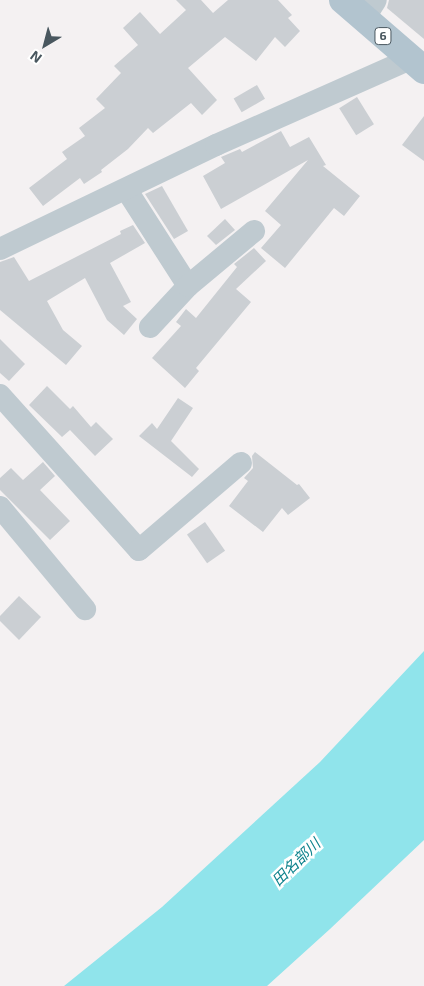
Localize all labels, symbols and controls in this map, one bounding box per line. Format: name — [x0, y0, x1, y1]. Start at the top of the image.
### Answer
north arrow — [20, 20, 70, 70]
road number: 6 — [374, 27, 392, 46]
text: N — [27, 48, 45, 67]
water label: 田名部川 — [268, 835, 324, 889]

